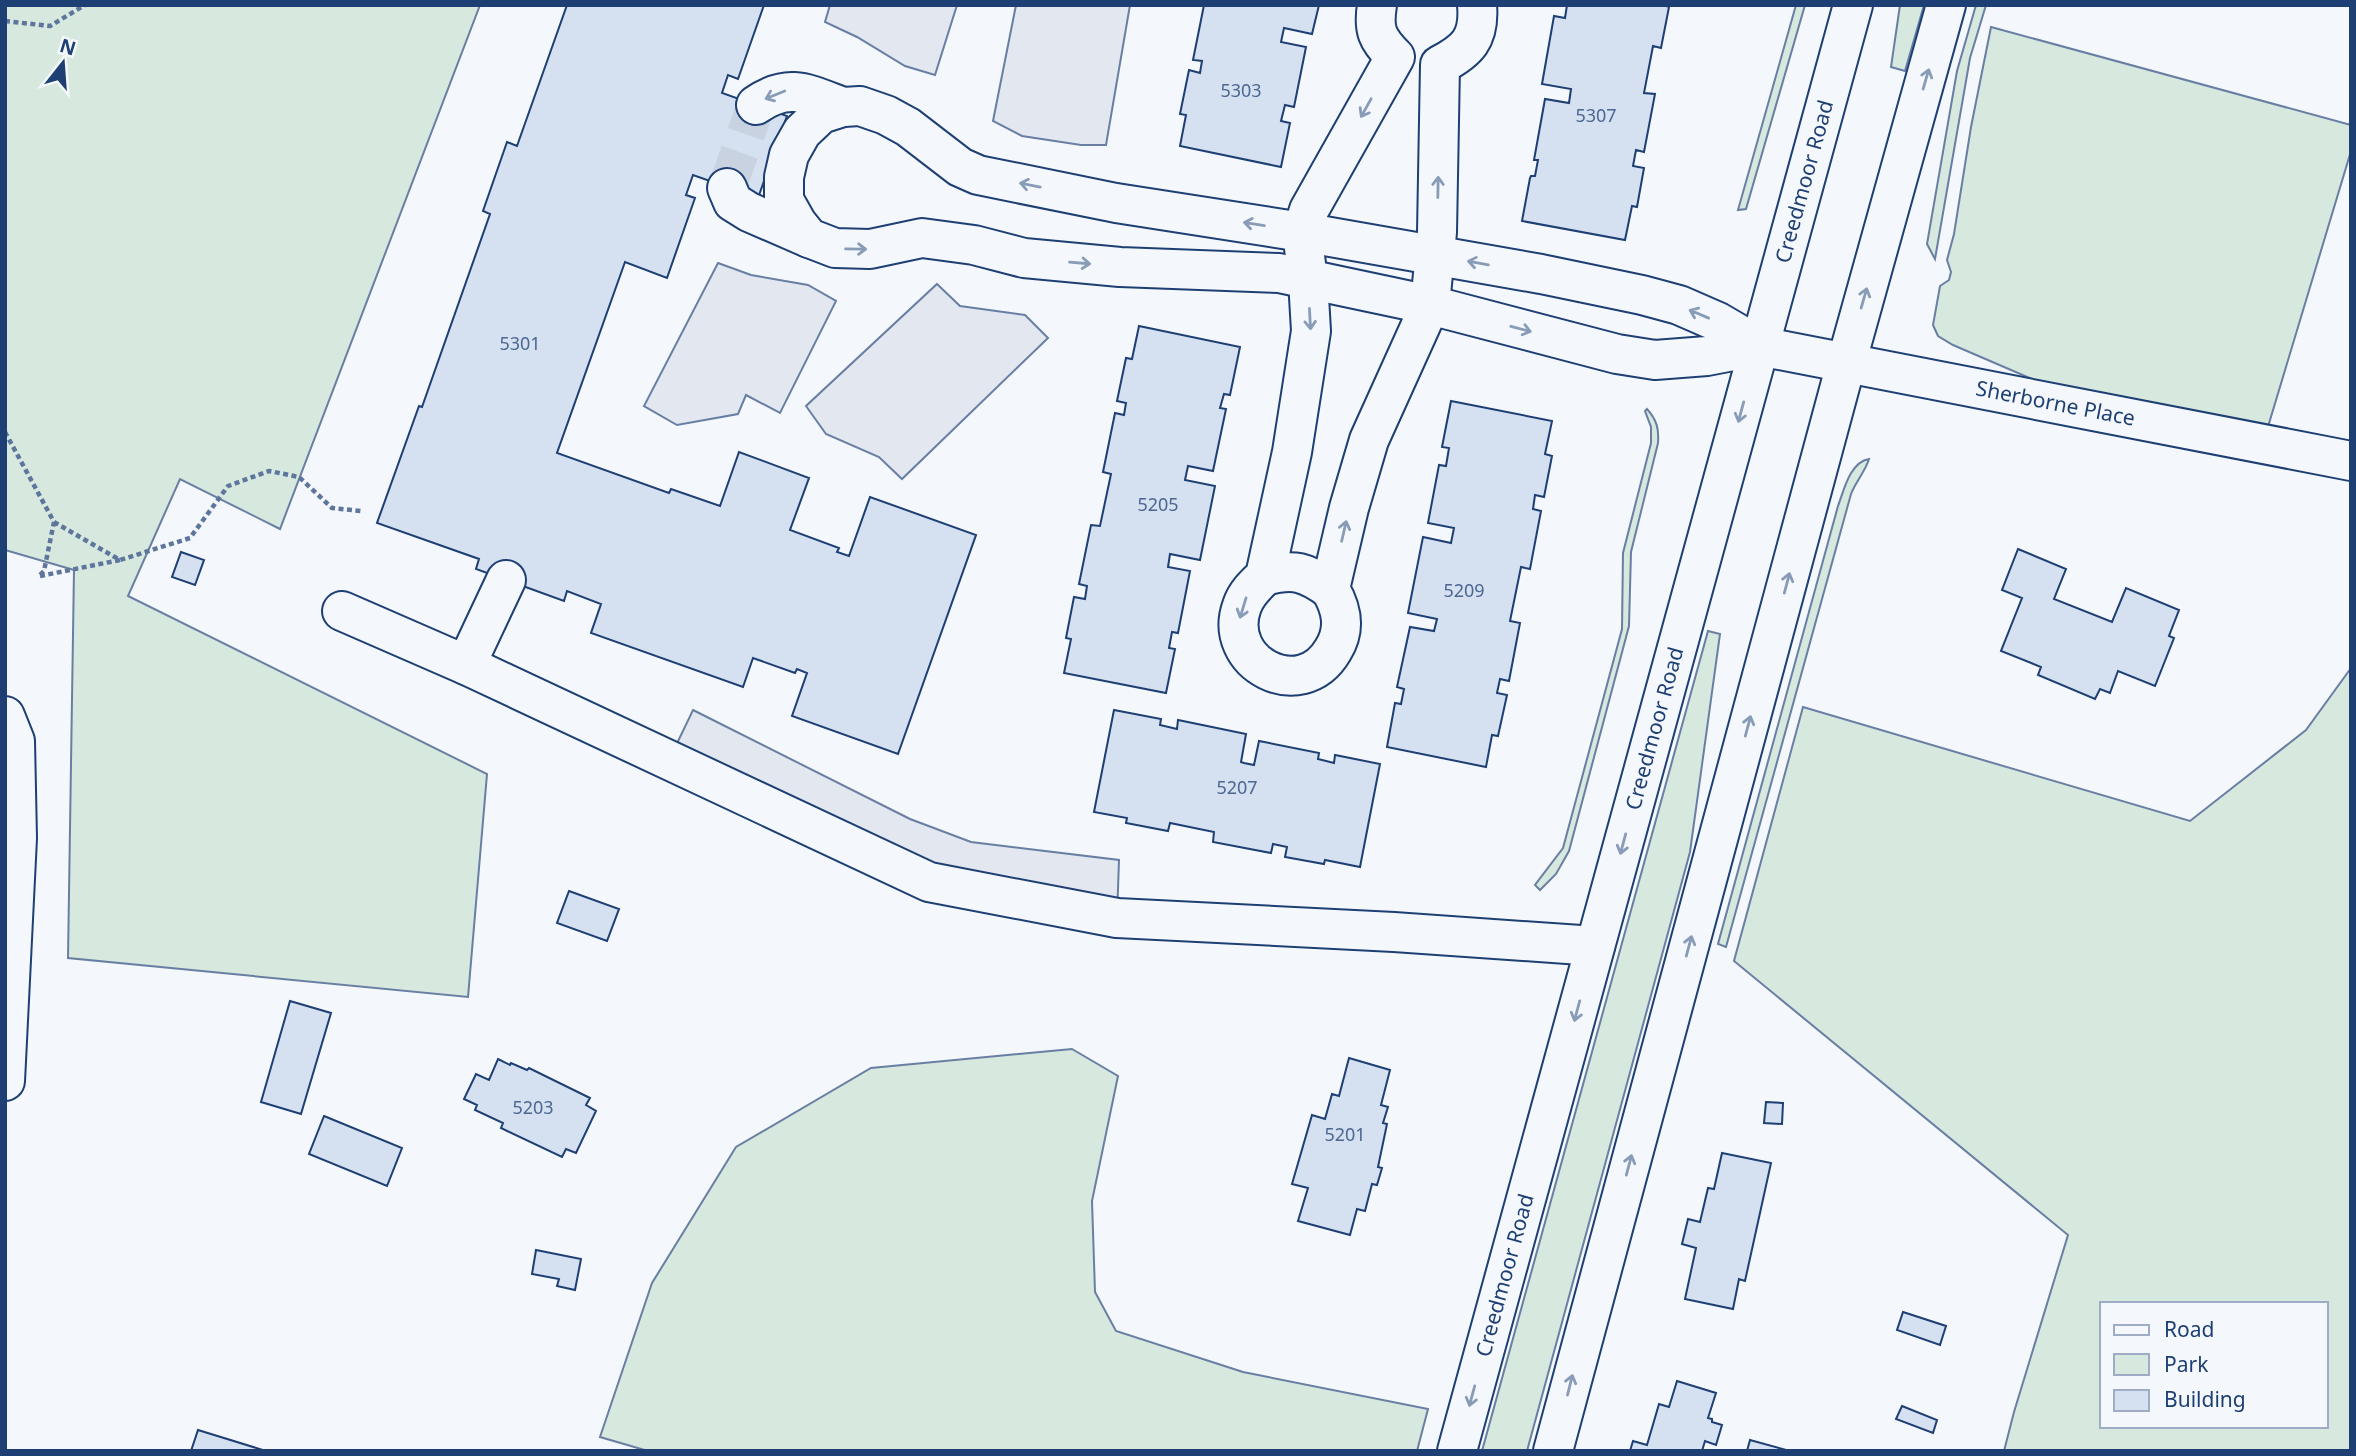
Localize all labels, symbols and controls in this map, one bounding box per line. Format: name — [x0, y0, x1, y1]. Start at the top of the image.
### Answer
north arrow — [28, 28, 98, 98]
text: N — [57, 32, 79, 61]
one-way arrow — [1920, 68, 1933, 90]
house number: 5303 — [1220, 78, 1262, 102]
one-way arrow — [765, 90, 787, 103]
one-way arrow — [1359, 97, 1372, 118]
street label: Creedmoor Road — [1768, 97, 1839, 266]
house number: 5307 — [1575, 103, 1617, 127]
one-way arrow — [1431, 176, 1445, 199]
one-way arrow — [1019, 178, 1042, 191]
one-way arrow — [1243, 217, 1266, 230]
one-way arrow — [845, 242, 868, 255]
one-way arrow — [1467, 256, 1490, 269]
one-way arrow — [1068, 257, 1091, 270]
one-way arrow — [1859, 287, 1872, 309]
one-way arrow — [1689, 306, 1711, 319]
one-way arrow — [1304, 307, 1317, 330]
one-way arrow — [1510, 323, 1532, 336]
house number: 5301 — [499, 331, 541, 355]
street label: Sherborne Place — [1974, 373, 2138, 432]
one-way arrow — [1734, 400, 1747, 422]
house number: 5205 — [1137, 492, 1179, 516]
one-way arrow — [1337, 520, 1351, 543]
one-way arrow — [1781, 572, 1794, 595]
house number: 5209 — [1443, 578, 1485, 602]
one-way arrow — [1236, 596, 1249, 618]
street label: Creedmoor Road — [1618, 644, 1690, 813]
one-way arrow — [1743, 715, 1756, 737]
house number: 5207 — [1216, 775, 1258, 799]
one-way arrow — [1616, 832, 1629, 854]
one-way arrow — [1683, 935, 1696, 957]
one-way arrow — [1570, 1000, 1583, 1022]
house number: 5203 — [512, 1095, 554, 1119]
house number: 5201 — [1324, 1122, 1366, 1146]
one-way arrow — [1623, 1154, 1636, 1176]
street label: Creedmoor Road — [1468, 1191, 1540, 1360]
legend — [2100, 1302, 2328, 1428]
text: Road — [2164, 1315, 2214, 1343]
text: Park — [2164, 1350, 2209, 1378]
one-way arrow — [1564, 1374, 1577, 1397]
one-way arrow — [1465, 1385, 1478, 1407]
text: Building — [2164, 1385, 2246, 1413]

